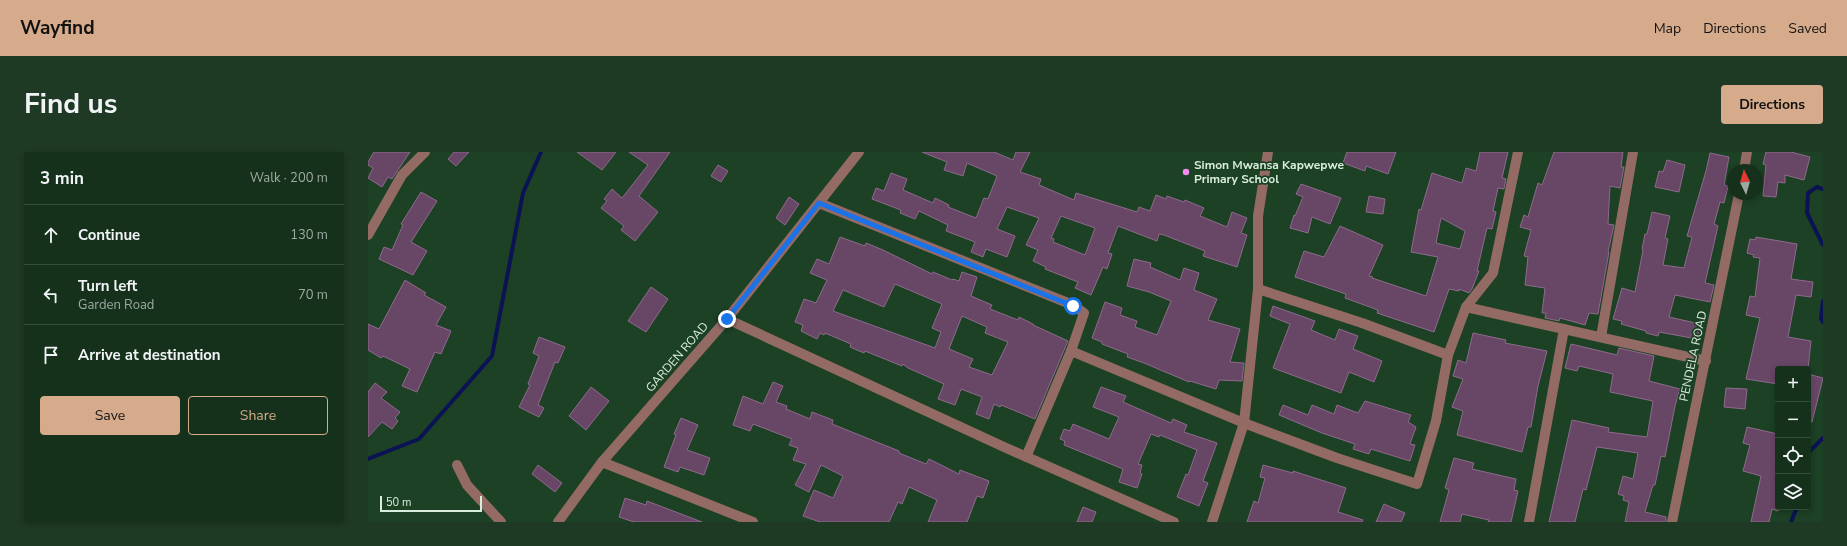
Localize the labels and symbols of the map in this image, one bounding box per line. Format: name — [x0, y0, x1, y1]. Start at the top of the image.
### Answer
place label: Simon Mwansa Kapwepwe Primary School — [1194, 157, 1345, 187]
north arrow — [1727, 164, 1763, 200]
marker: Simon Mwansa Kapwepwe Primary School — [1181, 167, 1191, 177]
route start — [1064, 297, 1082, 315]
street label: PENDELA ROAD — [1676, 309, 1710, 403]
route end — [718, 310, 736, 328]
street label: GARDEN ROAD — [642, 318, 712, 395]
scale bar — [380, 494, 482, 513]

